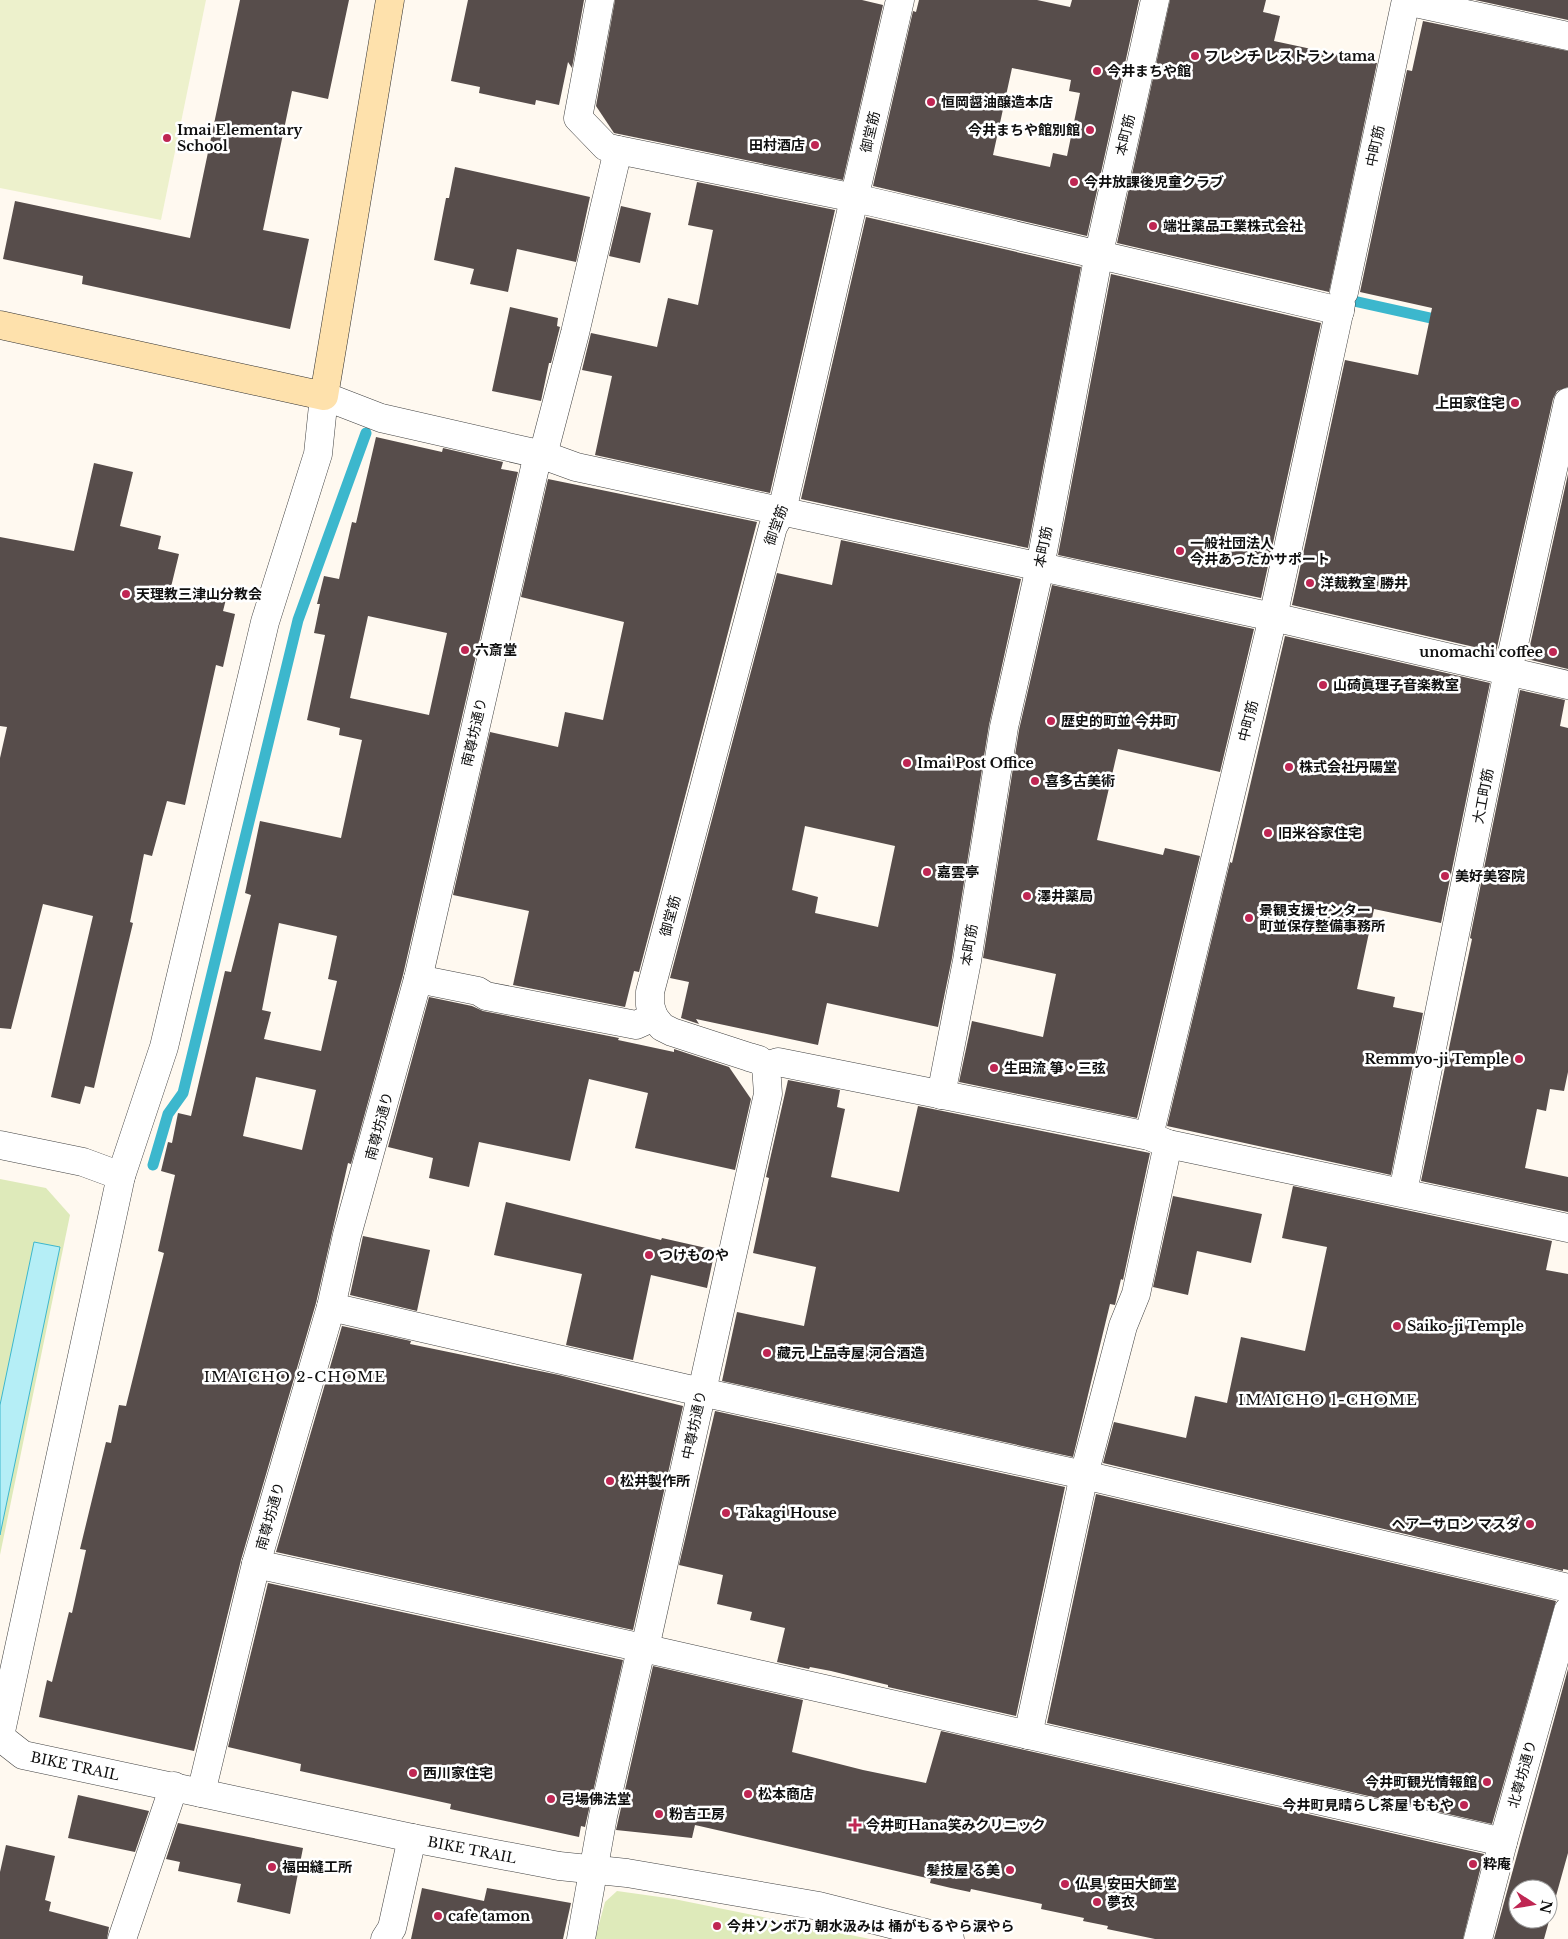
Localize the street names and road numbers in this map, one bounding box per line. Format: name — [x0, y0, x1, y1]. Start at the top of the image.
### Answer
street label: 御堂筋 — [857, 110, 883, 154]
street label: 本町筋 — [1112, 113, 1138, 157]
street label: 中町筋 — [1362, 124, 1388, 168]
street label: 御堂筋 — [760, 502, 792, 548]
street label: 本町筋 — [1030, 525, 1056, 569]
street label: 南尊坊通り — [457, 696, 491, 768]
street label: 中町筋 — [1234, 698, 1262, 744]
street label: 大工町筋 — [1469, 767, 1497, 825]
street label: 御堂筋 — [656, 893, 684, 939]
street label: 本町筋 — [957, 923, 981, 967]
street label: 南尊坊通り — [361, 1090, 397, 1162]
street label: 中尊坊通り — [678, 1389, 710, 1461]
street label: 南尊坊通り — [252, 1480, 288, 1552]
street label: 北尊坊通り — [1504, 1738, 1540, 1810]
street label: BIKE TRAIL — [29, 1748, 121, 1784]
street label: BIKE TRAIL — [426, 1833, 518, 1867]

